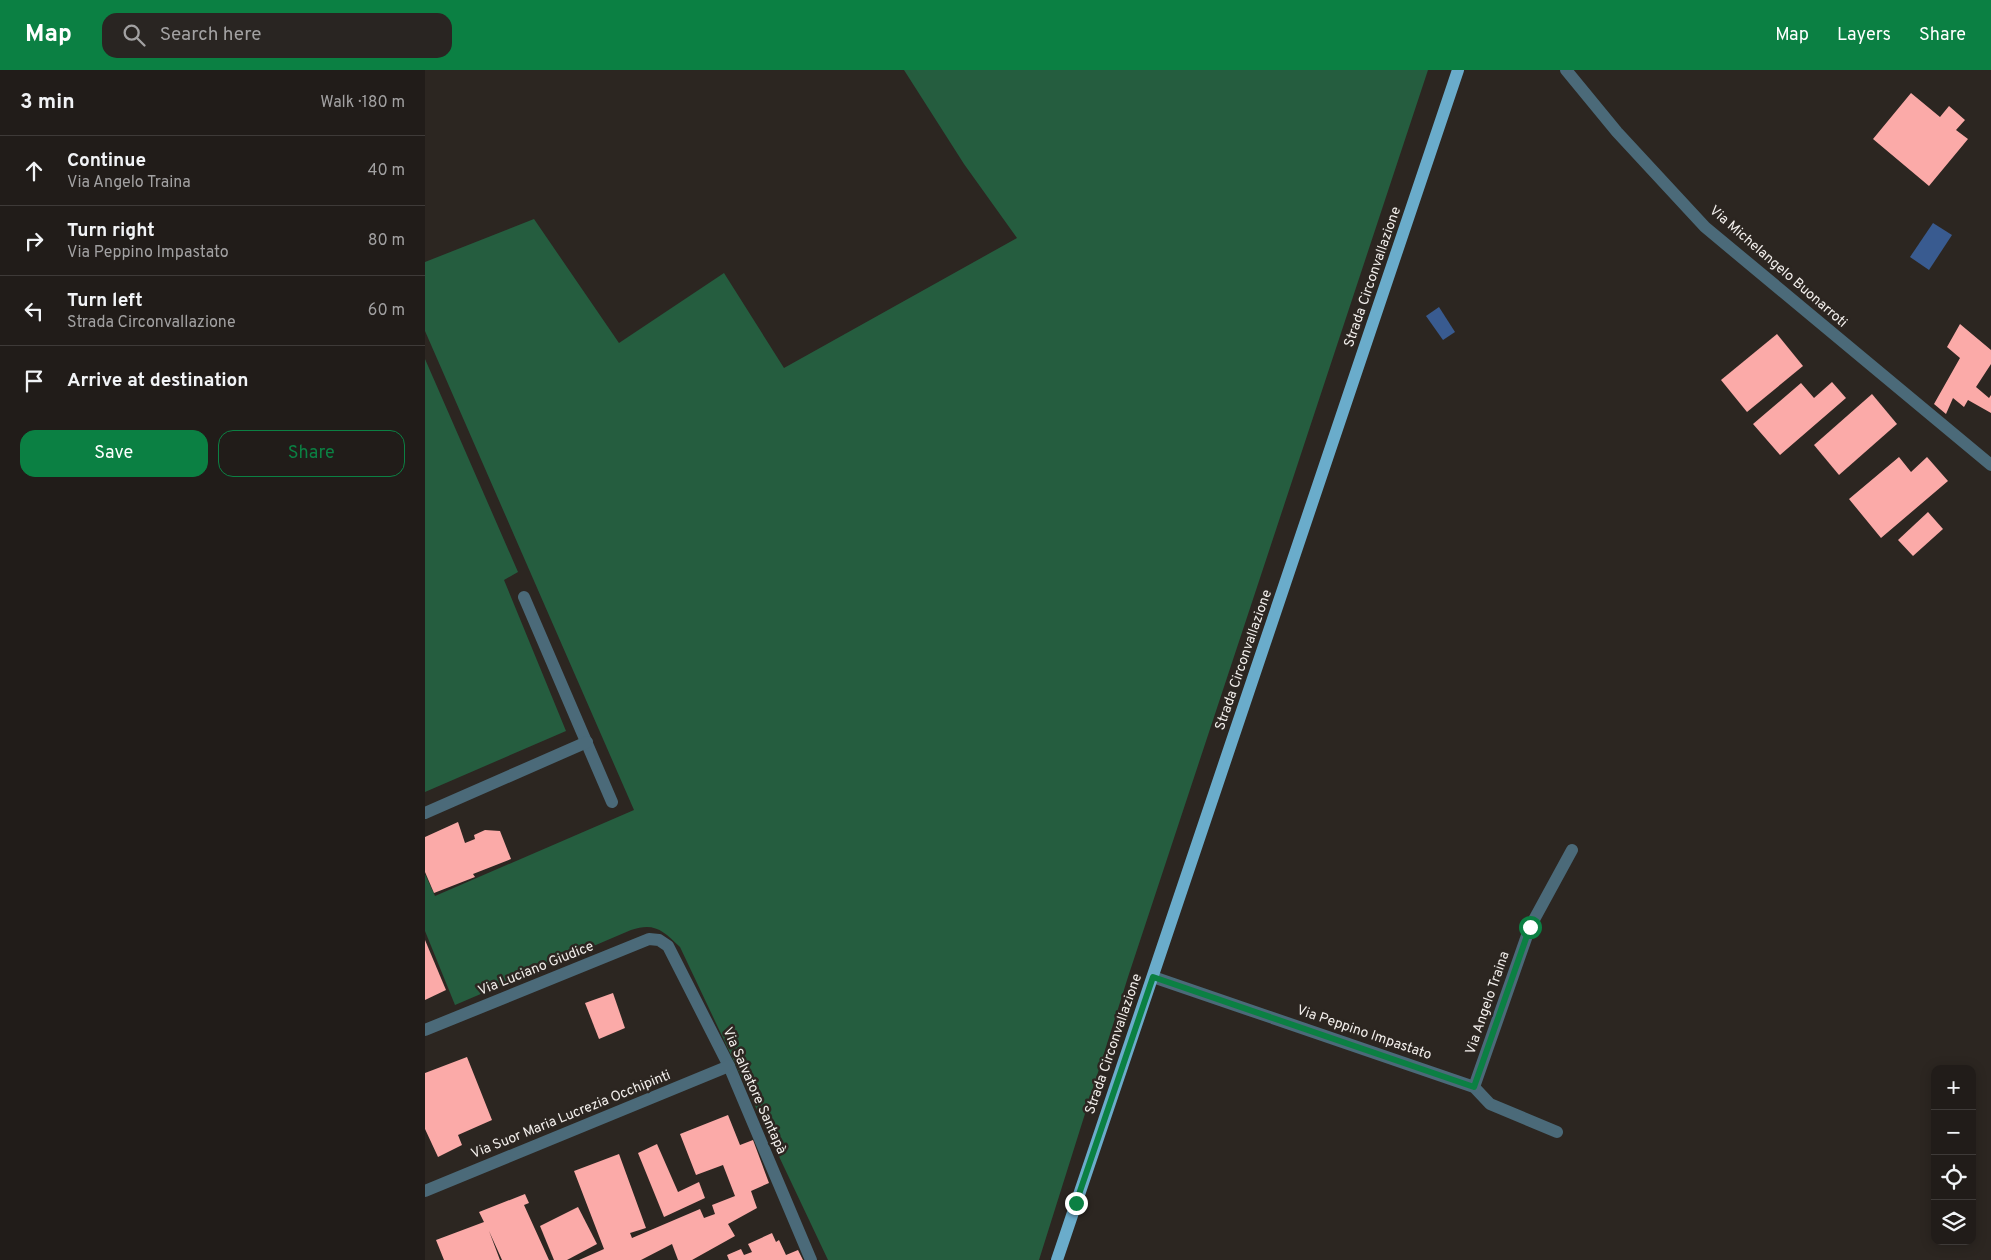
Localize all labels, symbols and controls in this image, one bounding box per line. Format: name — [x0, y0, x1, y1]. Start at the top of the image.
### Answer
search box — [102, 13, 452, 58]
text: Map — [25, 20, 72, 50]
icon: search — [120, 21, 148, 49]
text: Search here — [160, 23, 261, 47]
text: Map — [1775, 24, 1809, 47]
text: Layers — [1837, 24, 1891, 47]
text: Share — [1919, 24, 1966, 47]
text: 3 min — [20, 89, 75, 116]
text: Walk · 180 m — [320, 93, 405, 113]
text: Continue — [67, 149, 146, 173]
icon: ahead — [20, 157, 48, 185]
text: 40 m — [367, 161, 405, 181]
text: Via Angelo Traina — [67, 173, 191, 193]
street label: Via Michelangelo Buonarroti — [1706, 202, 1850, 332]
street label: Strada Circonvallazione — [1341, 204, 1405, 350]
text: Turn right — [67, 219, 155, 243]
icon: right — [20, 227, 48, 255]
text: 80 m — [368, 231, 405, 251]
text: Via Peppino Impastato — [67, 243, 229, 263]
text: Turn left — [67, 289, 143, 313]
icon: left — [20, 297, 48, 325]
text: 60 m — [368, 301, 405, 321]
text: Strada Circonvallazione — [67, 313, 236, 333]
icon: arrive — [20, 367, 48, 395]
text: Arrive at destination — [67, 369, 248, 393]
button: Save — [20, 430, 208, 477]
button: Share — [218, 430, 405, 477]
street label: Strada Circonvallazione — [1212, 587, 1276, 733]
route start — [1519, 916, 1542, 939]
street label: Via Luciano Giudice — [476, 938, 596, 1000]
street label: Via Angelo Traina — [1462, 949, 1514, 1057]
street label: Strada Circonvallazione — [1082, 971, 1146, 1117]
street label: Via Peppino Impastato — [1294, 1002, 1434, 1064]
street label: Via Salvatore Santapà — [718, 1025, 790, 1157]
map controls — [1931, 1065, 1976, 1245]
button: + — [1931, 1065, 1976, 1110]
street label: Via Suor Maria Lucrezia Occhipinti — [469, 1067, 673, 1163]
button: − — [1931, 1110, 1976, 1155]
button: locate — [1931, 1155, 1976, 1200]
route end — [1065, 1192, 1088, 1215]
button: layers — [1931, 1200, 1976, 1245]

